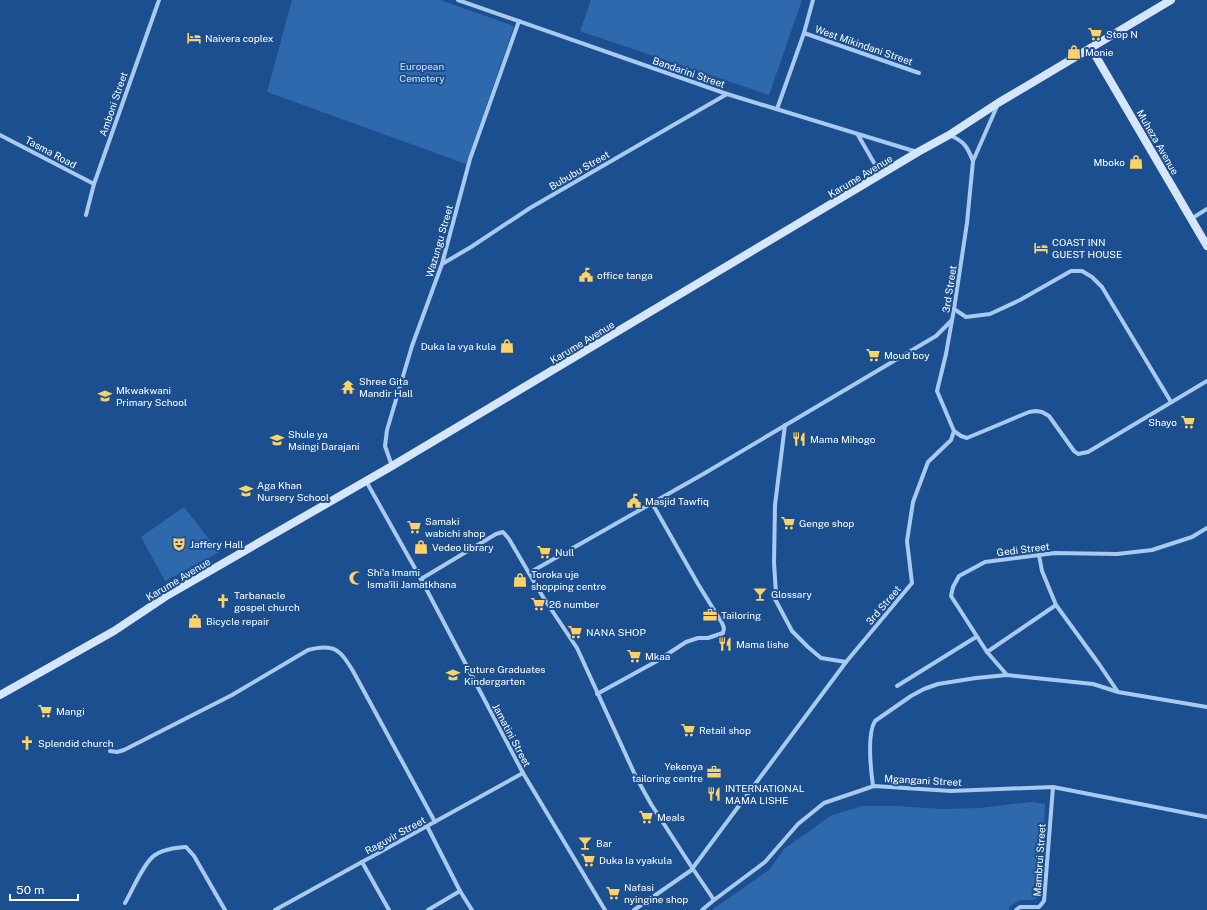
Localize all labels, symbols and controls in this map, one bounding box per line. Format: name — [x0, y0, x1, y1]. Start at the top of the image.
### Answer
street label: West Mikindani Street — [814, 23, 915, 67]
supermarket icon: Stop N — [1087, 26, 1103, 42]
place label: Stop N — [1106, 28, 1138, 40]
hotel icon: Naivera coplex — [186, 30, 202, 46]
place label: Naivera coplex — [205, 32, 274, 44]
shop icon: Monie — [1066, 44, 1082, 60]
place label: Monie — [1085, 46, 1114, 58]
street label: Bandarini Street — [651, 54, 727, 90]
park label: European Cemetery — [399, 60, 445, 84]
street label: Amboni Street — [96, 70, 130, 138]
street label: Muheza Avenue — [1135, 107, 1182, 177]
street label: Tasma Road — [23, 134, 79, 170]
street label: Bububu Street — [547, 148, 611, 192]
street label: Karume Avenue — [826, 152, 895, 200]
shop icon: Mboko — [1128, 154, 1144, 170]
place label: Mboko — [1093, 156, 1125, 168]
street label: Wazungu Street — [423, 203, 455, 278]
place label: COAST INN GUEST HOUSE — [1052, 236, 1122, 260]
hotel icon: COAST INN GUEST HOUSE — [1033, 240, 1049, 256]
street label: 3rd Street — [939, 264, 959, 314]
public building icon: office tanga — [578, 267, 594, 283]
place label: office tanga — [597, 269, 653, 281]
street label: Karume Avenue — [548, 318, 617, 366]
shop icon: Duka la vya kula — [499, 338, 515, 354]
place label: Duka la vya kula — [421, 340, 496, 352]
supermarket icon: Moud boy — [865, 347, 881, 363]
place label: Moud boy — [884, 349, 930, 361]
place label: Shree Gita Mandir Hall — [359, 375, 413, 399]
temple icon: Shree Gita Mandir Hall — [340, 379, 356, 395]
place label: Mkwakwani Primary School — [116, 384, 187, 408]
school or university icon: Mkwakwani Primary School — [97, 388, 113, 404]
supermarket icon: Shayo — [1180, 414, 1196, 430]
place label: Shayo — [1148, 416, 1177, 428]
place label: Shule ya Msingi Darajani — [288, 428, 359, 452]
restaurant icon: Mama Mihogo — [791, 431, 807, 447]
school or university icon: Shule ya Msingi Darajani — [269, 432, 285, 448]
place label: Mama Mihogo — [810, 433, 876, 445]
place label: Aga Khan Nursery School — [257, 479, 329, 503]
school or university icon: Aga Khan Nursery School — [238, 483, 254, 499]
public building icon: Masjid Tawfiq — [626, 493, 642, 509]
place label: Masjid Tawfiq — [645, 495, 709, 507]
place label: Samaki wabichi shop — [425, 515, 485, 539]
supermarket icon: Genge shop — [780, 515, 796, 531]
place label: Genge shop — [799, 517, 854, 529]
supermarket icon: Samaki wabichi shop — [406, 519, 422, 535]
theatre icon: Jaffery Hall — [171, 536, 187, 552]
place label: Jaffery Hall — [190, 538, 243, 550]
shop icon: Vedeo library — [413, 539, 429, 555]
street label: Gedi Street — [996, 540, 1050, 558]
place label: Vedeo library — [432, 541, 494, 553]
supermarket icon: Null — [536, 544, 552, 560]
place label: Null — [555, 546, 574, 558]
street label: Karume Avenue — [144, 555, 213, 603]
place label: Shi'a Imami Isma'ili Jamatkhana — [367, 566, 456, 590]
place label: Toroka uje shopping centre — [531, 568, 607, 592]
mosque icon: Shi'a Imami Isma'ili Jamatkhana — [348, 570, 364, 586]
shop icon: Toroka uje shopping centre — [512, 572, 528, 588]
street label: 3rd Street — [863, 583, 903, 627]
bar icon: Glossary — [752, 586, 768, 602]
place label: Glossary — [771, 588, 812, 600]
place label: Tarbanacle gospel church — [234, 589, 300, 613]
church icon: Tarbanacle gospel church — [215, 593, 231, 609]
supermarket icon: 26 number — [530, 596, 546, 612]
place label: 26 number — [549, 598, 600, 610]
office icon: Tailoring — [702, 607, 718, 623]
place label: Tailoring — [721, 609, 761, 621]
shop icon: Bicycle repair — [187, 613, 203, 629]
place label: Bicycle repair — [206, 615, 269, 627]
supermarket icon: NANA SHOP — [567, 624, 583, 640]
place label: NANA SHOP — [586, 626, 646, 638]
restaurant icon: Mama lishe — [717, 636, 733, 652]
place label: Mama lishe — [736, 638, 789, 650]
supermarket icon: Mkaa — [626, 648, 642, 664]
place label: Mkaa — [645, 650, 670, 662]
place label: Future Graduates Kindergarten — [464, 663, 545, 687]
school or university icon: Future Graduates Kindergarten — [445, 667, 461, 683]
street label: Jamatini Street — [490, 701, 534, 769]
supermarket icon: Mangi — [37, 703, 53, 719]
place label: Mangi — [56, 705, 85, 717]
supermarket icon: Retail shop — [680, 722, 696, 738]
place label: Retail shop — [699, 724, 751, 736]
church icon: Splendid church — [19, 735, 35, 751]
place label: Splendid church — [38, 737, 114, 749]
place label: Yekenya tailoring centre — [632, 760, 703, 784]
office icon: Yekenya tailoring centre — [706, 764, 722, 780]
street label: Mgangani Street — [884, 772, 962, 788]
place label: INTERNATIONAL MAMA LISHE — [725, 782, 805, 806]
restaurant icon: INTERNATIONAL MAMA LISHE — [706, 786, 722, 802]
supermarket icon: Meals — [638, 809, 654, 825]
place label: Meals — [657, 811, 685, 823]
street label: Raguvir Street — [363, 813, 427, 857]
street label: Mambrui Street — [1030, 823, 1048, 897]
bar icon: Bar — [577, 835, 593, 851]
place label: Bar — [596, 837, 612, 849]
supermarket icon: Duka la vyakula — [580, 852, 596, 868]
place label: Duka la vyakula — [599, 854, 672, 866]
scale bar — [10, 876, 78, 902]
place label: Nafasi nyingine shop — [624, 881, 688, 905]
text: 50 m — [16, 883, 44, 897]
supermarket icon: Nafasi nyingine shop — [605, 885, 621, 901]

